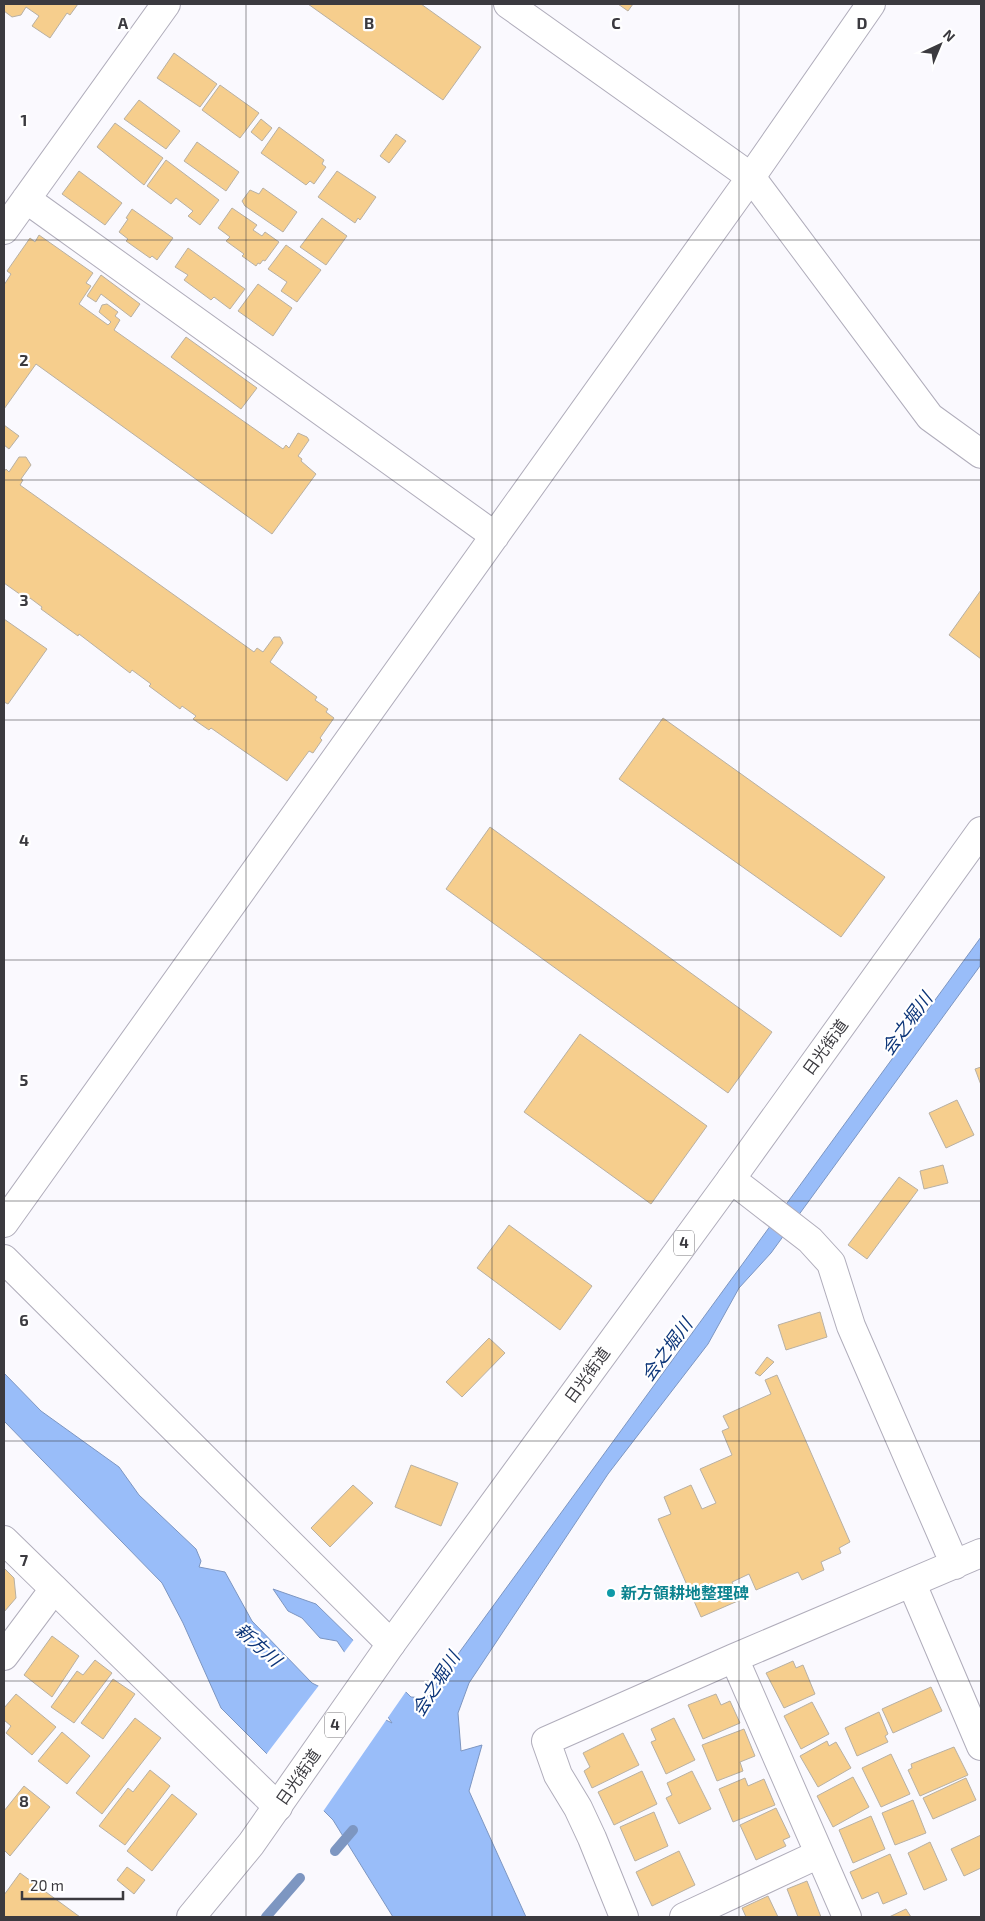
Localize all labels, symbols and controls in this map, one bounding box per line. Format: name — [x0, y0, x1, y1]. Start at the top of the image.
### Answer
text: A — [118, 13, 129, 32]
text: B — [364, 13, 374, 32]
text: C — [611, 13, 621, 32]
text: D — [857, 13, 868, 32]
north arrow — [915, 20, 965, 70]
text: N — [940, 26, 959, 45]
text: 1 — [21, 110, 27, 129]
text: 2 — [19, 350, 29, 369]
text: 3 — [19, 590, 29, 609]
text: 4 — [19, 830, 29, 849]
water label: 会之堀川 — [876, 986, 937, 1059]
street label: 日光街道 — [798, 1015, 851, 1078]
text: 5 — [20, 1070, 29, 1089]
road number: 4 — [674, 1230, 694, 1256]
text: 6 — [19, 1310, 29, 1329]
water label: 会之堀川 — [636, 1312, 697, 1385]
street label: 日光街道 — [560, 1343, 613, 1406]
text: 7 — [20, 1550, 29, 1569]
place label: 新方領耕地整理碑 — [621, 1583, 749, 1602]
marker: 新方領耕地整理碑 — [605, 1587, 617, 1599]
water label: 新方川 — [231, 1618, 288, 1672]
water label: 会之堀川 — [407, 1645, 465, 1720]
road number: 4 — [325, 1712, 345, 1738]
street label: 日光街道 — [271, 1745, 324, 1808]
text: 8 — [19, 1791, 29, 1810]
scale bar — [22, 1868, 124, 1900]
text: 20 m — [30, 1876, 64, 1894]

